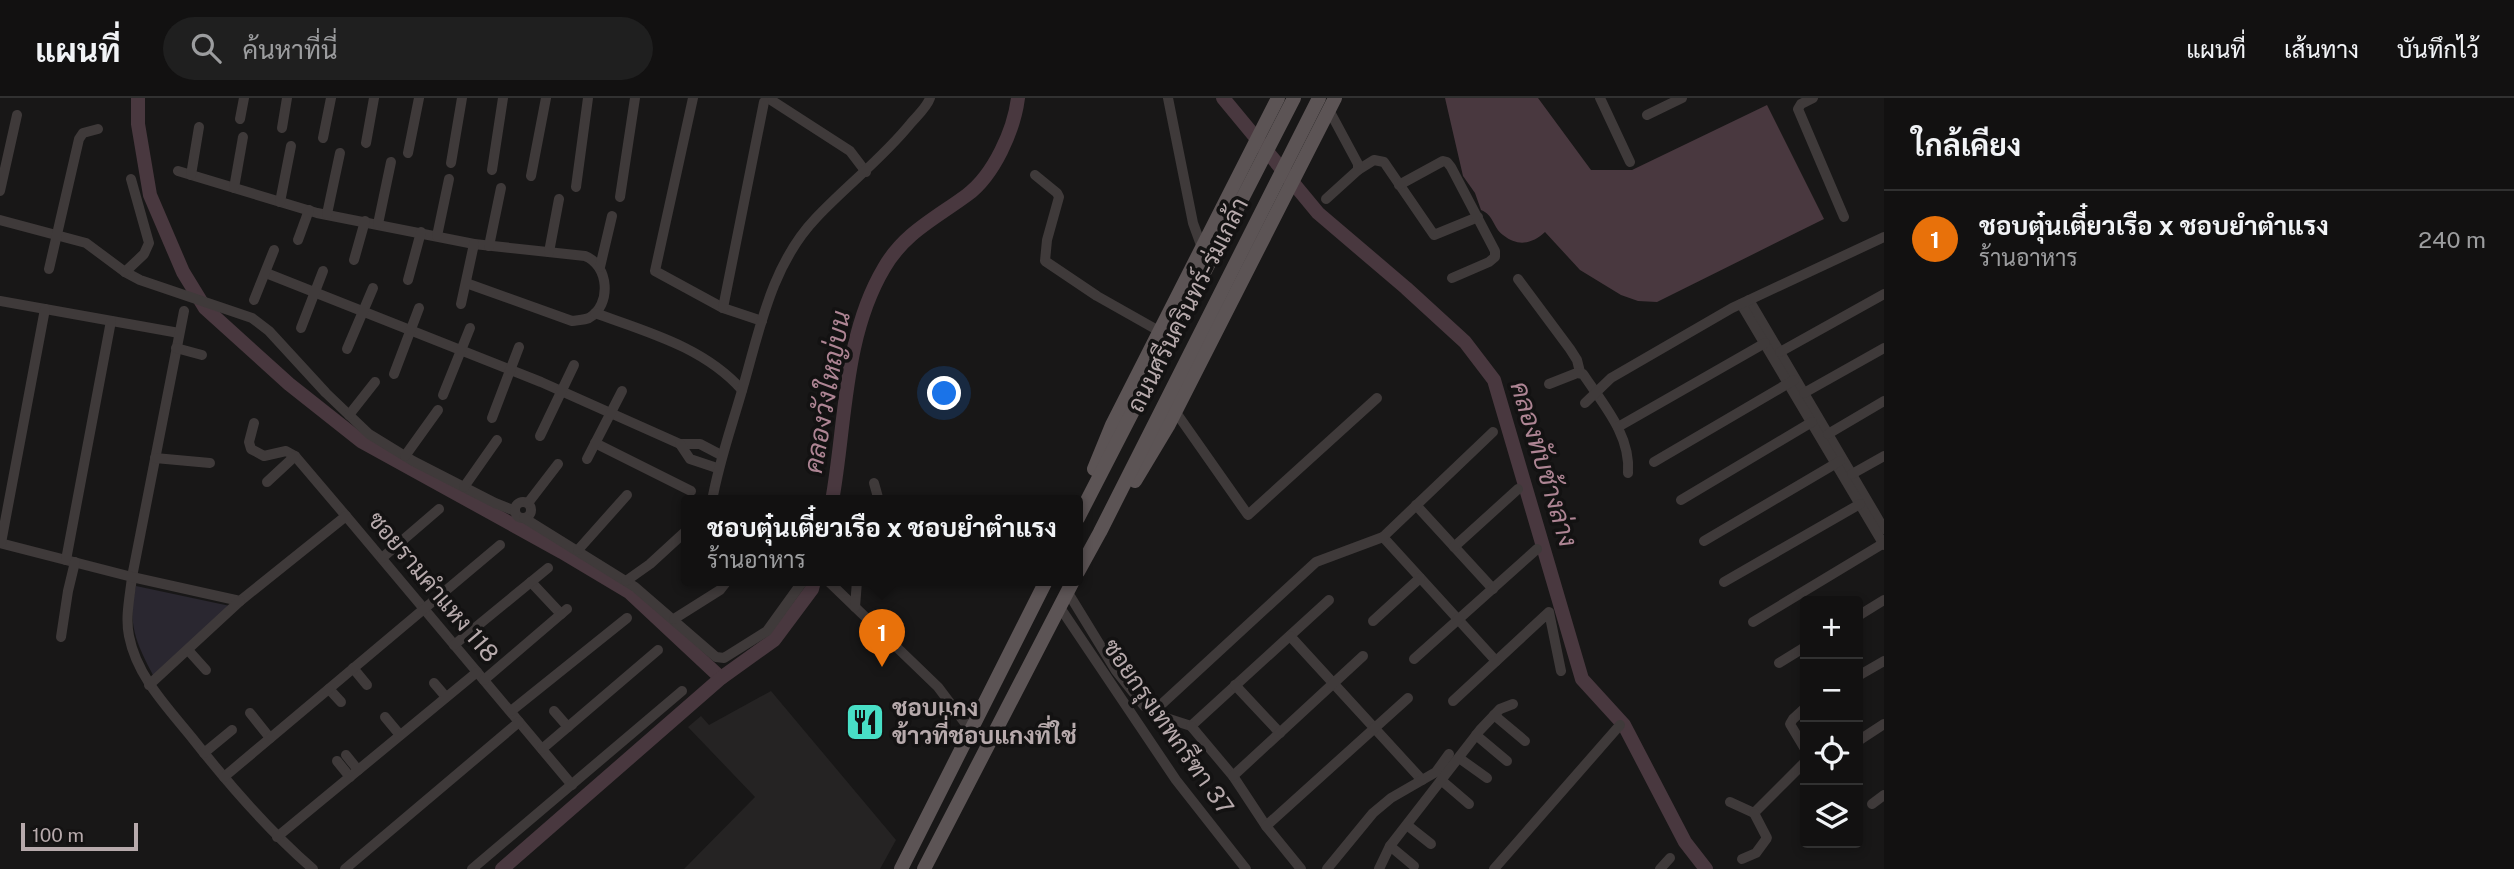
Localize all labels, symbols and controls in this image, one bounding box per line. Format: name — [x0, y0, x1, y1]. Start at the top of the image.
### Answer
search box — [163, 17, 653, 80]
icon: search — [187, 29, 225, 67]
text: แผนที่ — [35, 31, 121, 69]
text: ค้นหาที่นี่ — [243, 34, 338, 65]
text: แผนที่ — [2186, 35, 2246, 63]
text: เส้นทาง — [2284, 35, 2359, 63]
text: บันทึกไว้ — [2397, 35, 2479, 63]
text: ใกล้เคียง — [1912, 127, 2021, 163]
street label: ถนนศรีนครินทร์-ร่มเกล้า — [1120, 192, 1253, 416]
text: ชอบตุ๋นเตี๋ยวเรือ x ชอบยำตำแรง — [1979, 210, 2329, 241]
text: 1 — [1930, 226, 1940, 253]
text: 240 m — [2418, 226, 2486, 253]
text: ร้านอาหาร — [1979, 244, 2078, 271]
water label: คลองวังใหญ่บน — [797, 308, 857, 476]
your location — [927, 376, 961, 410]
water label: คลองทับช้างล่าง — [1505, 377, 1584, 550]
popup — [681, 495, 1083, 586]
street label: ซอยรามคำแหง 118 — [363, 505, 505, 667]
text: ชอบตุ๋นเตี๋ยวเรือ x ชอบยำตำแรง — [707, 512, 1057, 543]
text: ร้านอาหาร — [707, 546, 806, 573]
map controls — [1800, 596, 1863, 848]
button: + — [1800, 596, 1863, 659]
pin: 1 — [859, 609, 905, 667]
street label: ซอยกรุงเทพกรีฑา 37 — [1095, 633, 1240, 822]
button: − — [1800, 659, 1863, 722]
place label: ชอบแกง ข้าวที่ชอบแกงที่ใช่ — [892, 693, 1077, 749]
restaurant icon: ชอบแกง ข้าวที่ชอบแกงที่ใช่ — [844, 701, 886, 743]
button: locate — [1800, 722, 1863, 785]
button: layers — [1800, 785, 1863, 848]
scale bar — [21, 820, 138, 852]
text: 100 m — [32, 824, 84, 846]

